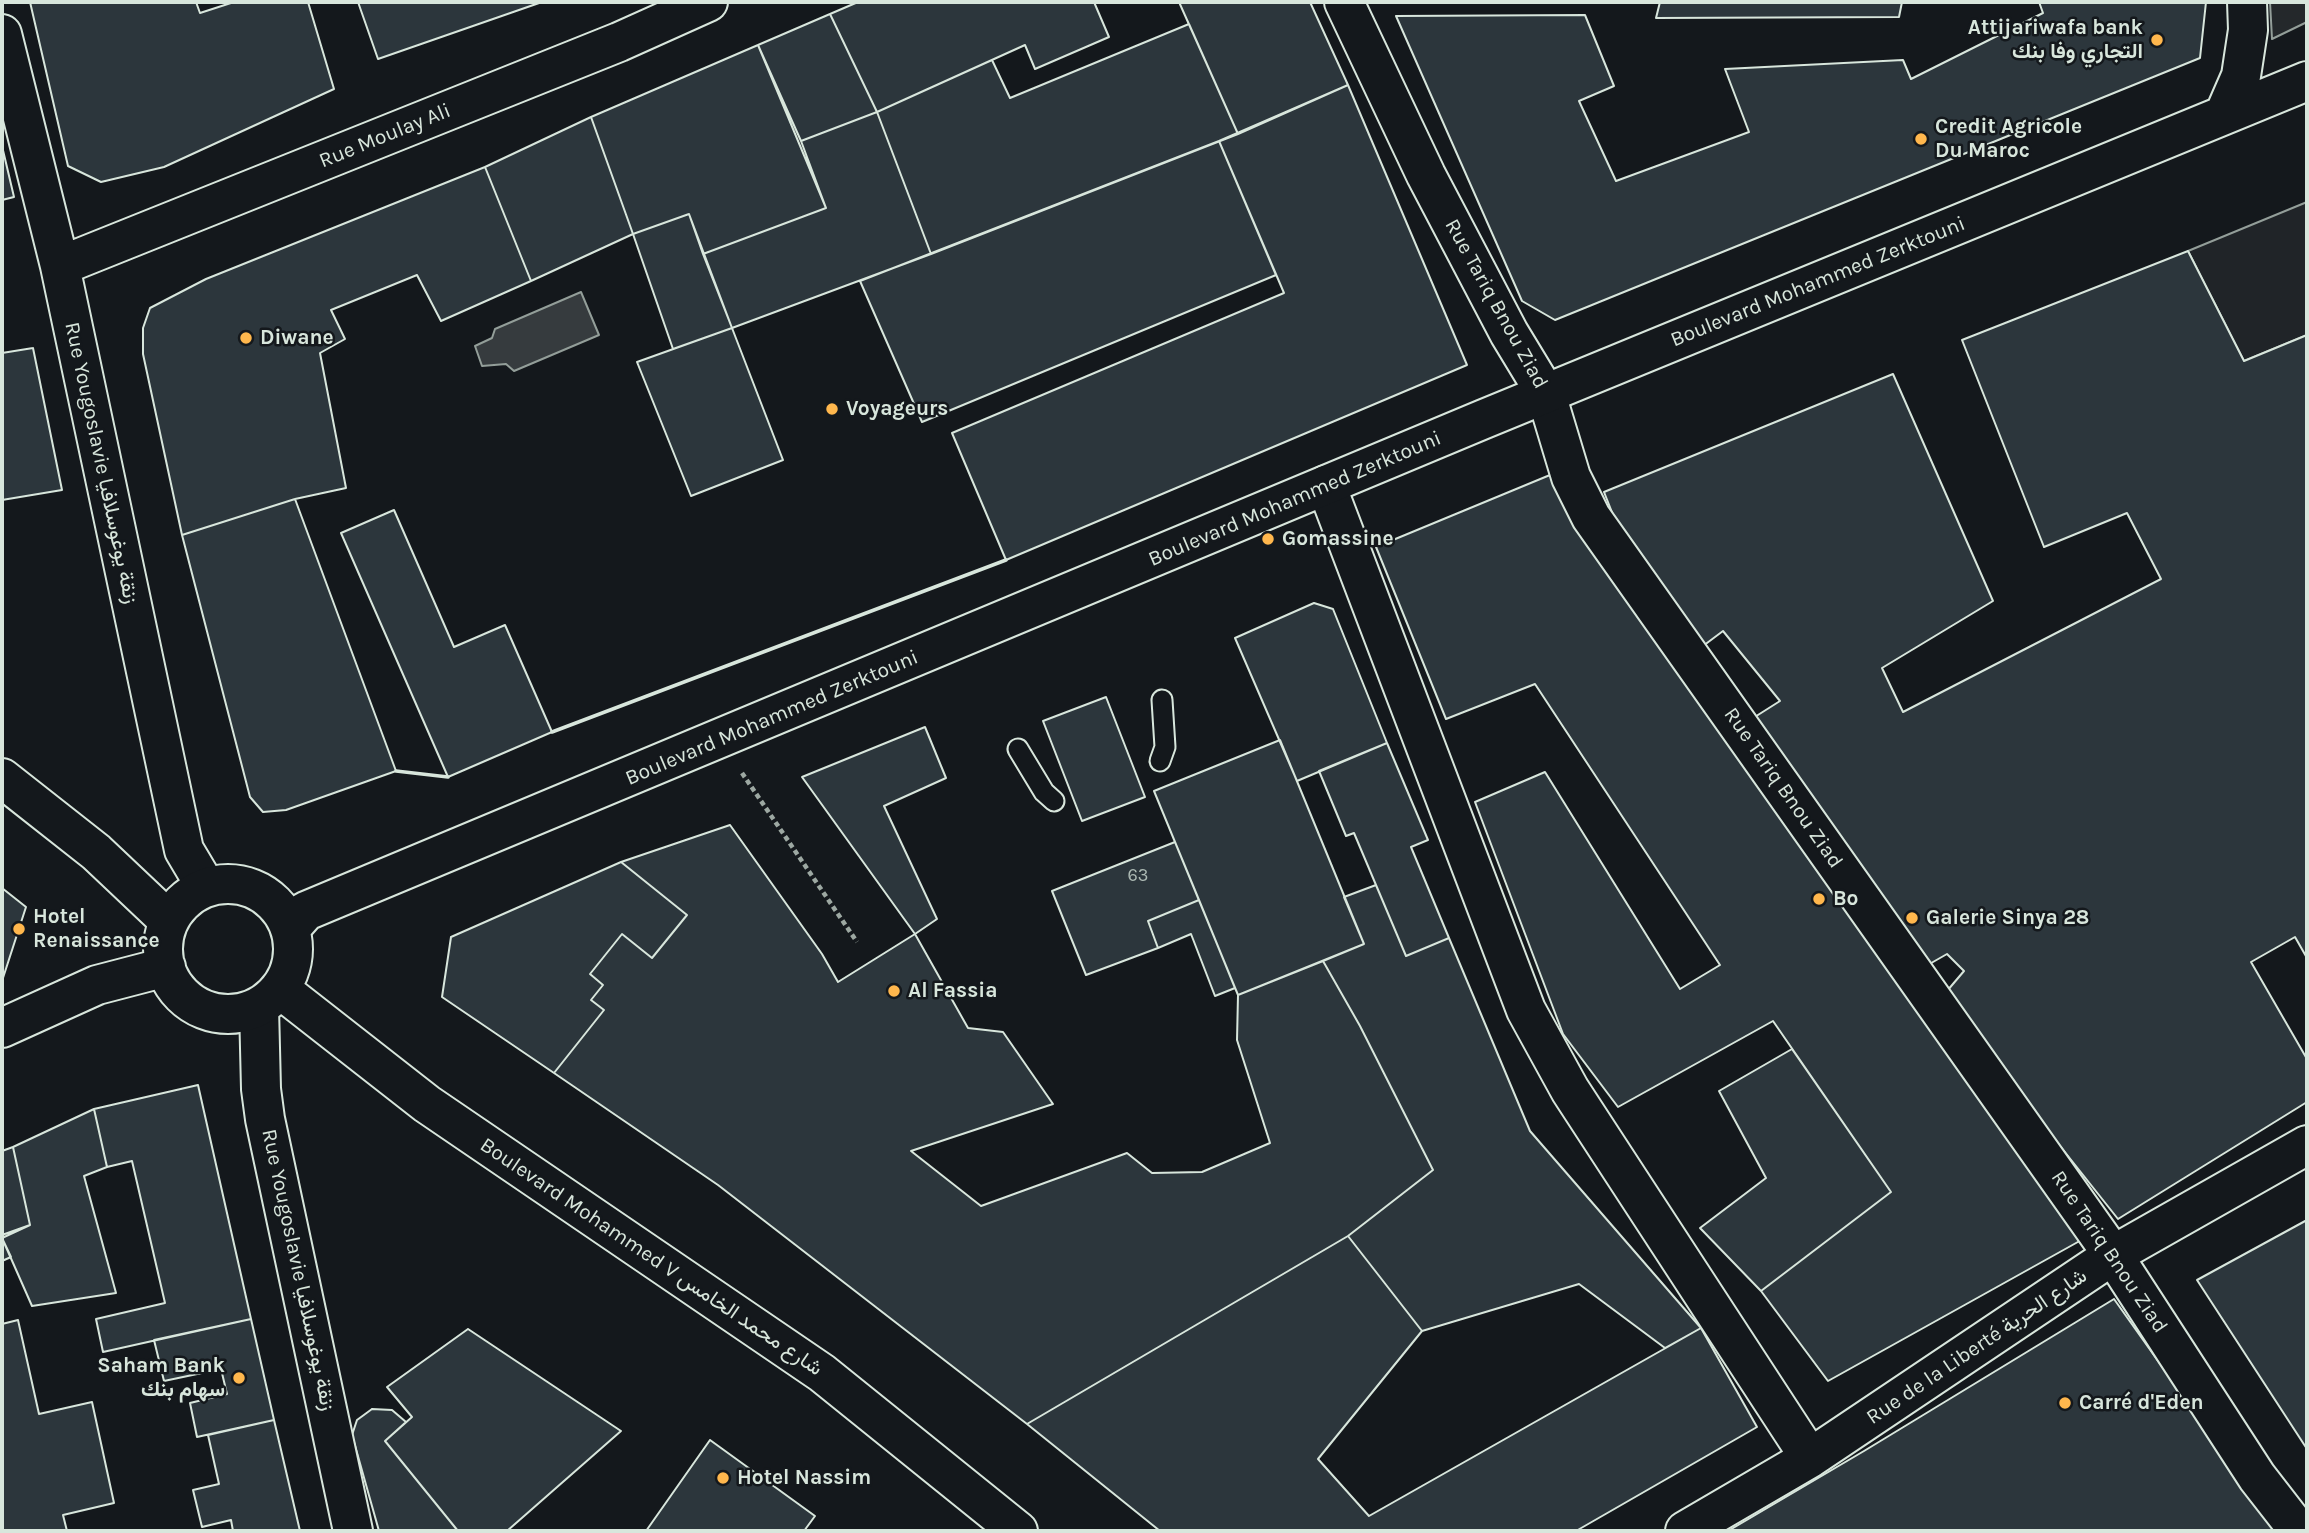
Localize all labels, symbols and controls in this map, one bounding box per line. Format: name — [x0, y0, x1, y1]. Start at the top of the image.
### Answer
place label: Attijariwafa bank التجاري وفا بنك — [1968, 15, 2143, 65]
marker: Attijariwafa bank التجاري وفا بنك — [2149, 32, 2165, 48]
street label: Rue Moulay Ali — [316, 98, 454, 174]
place label: Credit Agricole Du Maroc — [1935, 114, 2082, 164]
marker: Credit Agricole Du Maroc — [1913, 131, 1929, 147]
street label: Boulevard Mohammed Zerktouni — [1667, 211, 1969, 353]
street label: Rue Tariq Bnou Ziad — [1439, 215, 1553, 393]
street label: Rue Yougoslavie زنقة يوغوسلافيا — [59, 320, 143, 606]
place label: Diwane — [260, 325, 334, 351]
marker: Diwane — [238, 330, 254, 346]
place label: Voyageurs — [846, 396, 948, 422]
marker: Voyageurs — [824, 401, 840, 417]
street label: Boulevard Mohammed Zerktouni — [1145, 426, 1445, 572]
place label: Gomassine — [1282, 526, 1394, 552]
marker: Gomassine — [1260, 531, 1276, 547]
street label: Boulevard Mohammed Zerktouni — [622, 645, 922, 791]
street label: Rue Tariq Bnou Ziad — [1718, 703, 1848, 873]
house number: 63 — [1128, 865, 1148, 887]
place label: Bo — [1833, 886, 1858, 912]
marker: Bo — [1811, 891, 1827, 907]
place label: Hotel Renaissance — [33, 904, 160, 954]
place label: Galerie Sinya 28 — [1926, 905, 2089, 931]
marker: Galerie Sinya 28 — [1904, 910, 1920, 926]
marker: Hotel Renaissance — [11, 921, 27, 937]
place label: Al Fassia — [908, 978, 997, 1004]
marker: Al Fassia — [886, 983, 902, 999]
street label: Rue Yougoslavie زنقة يوغوسلافيا — [256, 1127, 340, 1413]
street label: Boulevard Mohammed V شارع محمد الخامس — [475, 1133, 827, 1381]
street label: Rue Tariq Bnou Ziad — [2045, 1166, 2173, 1338]
street label: Rue de la Liberté شارع الحرية — [1862, 1264, 2092, 1430]
place label: Saham Bank سهام بنك — [97, 1353, 225, 1403]
marker: Saham Bank سهام بنك — [231, 1370, 247, 1386]
place label: Carré d'Eden — [2079, 1390, 2204, 1416]
marker: Carré d'Eden — [2057, 1395, 2073, 1411]
place label: Hotel Nassim — [737, 1465, 871, 1491]
marker: Hotel Nassim — [715, 1470, 731, 1486]

